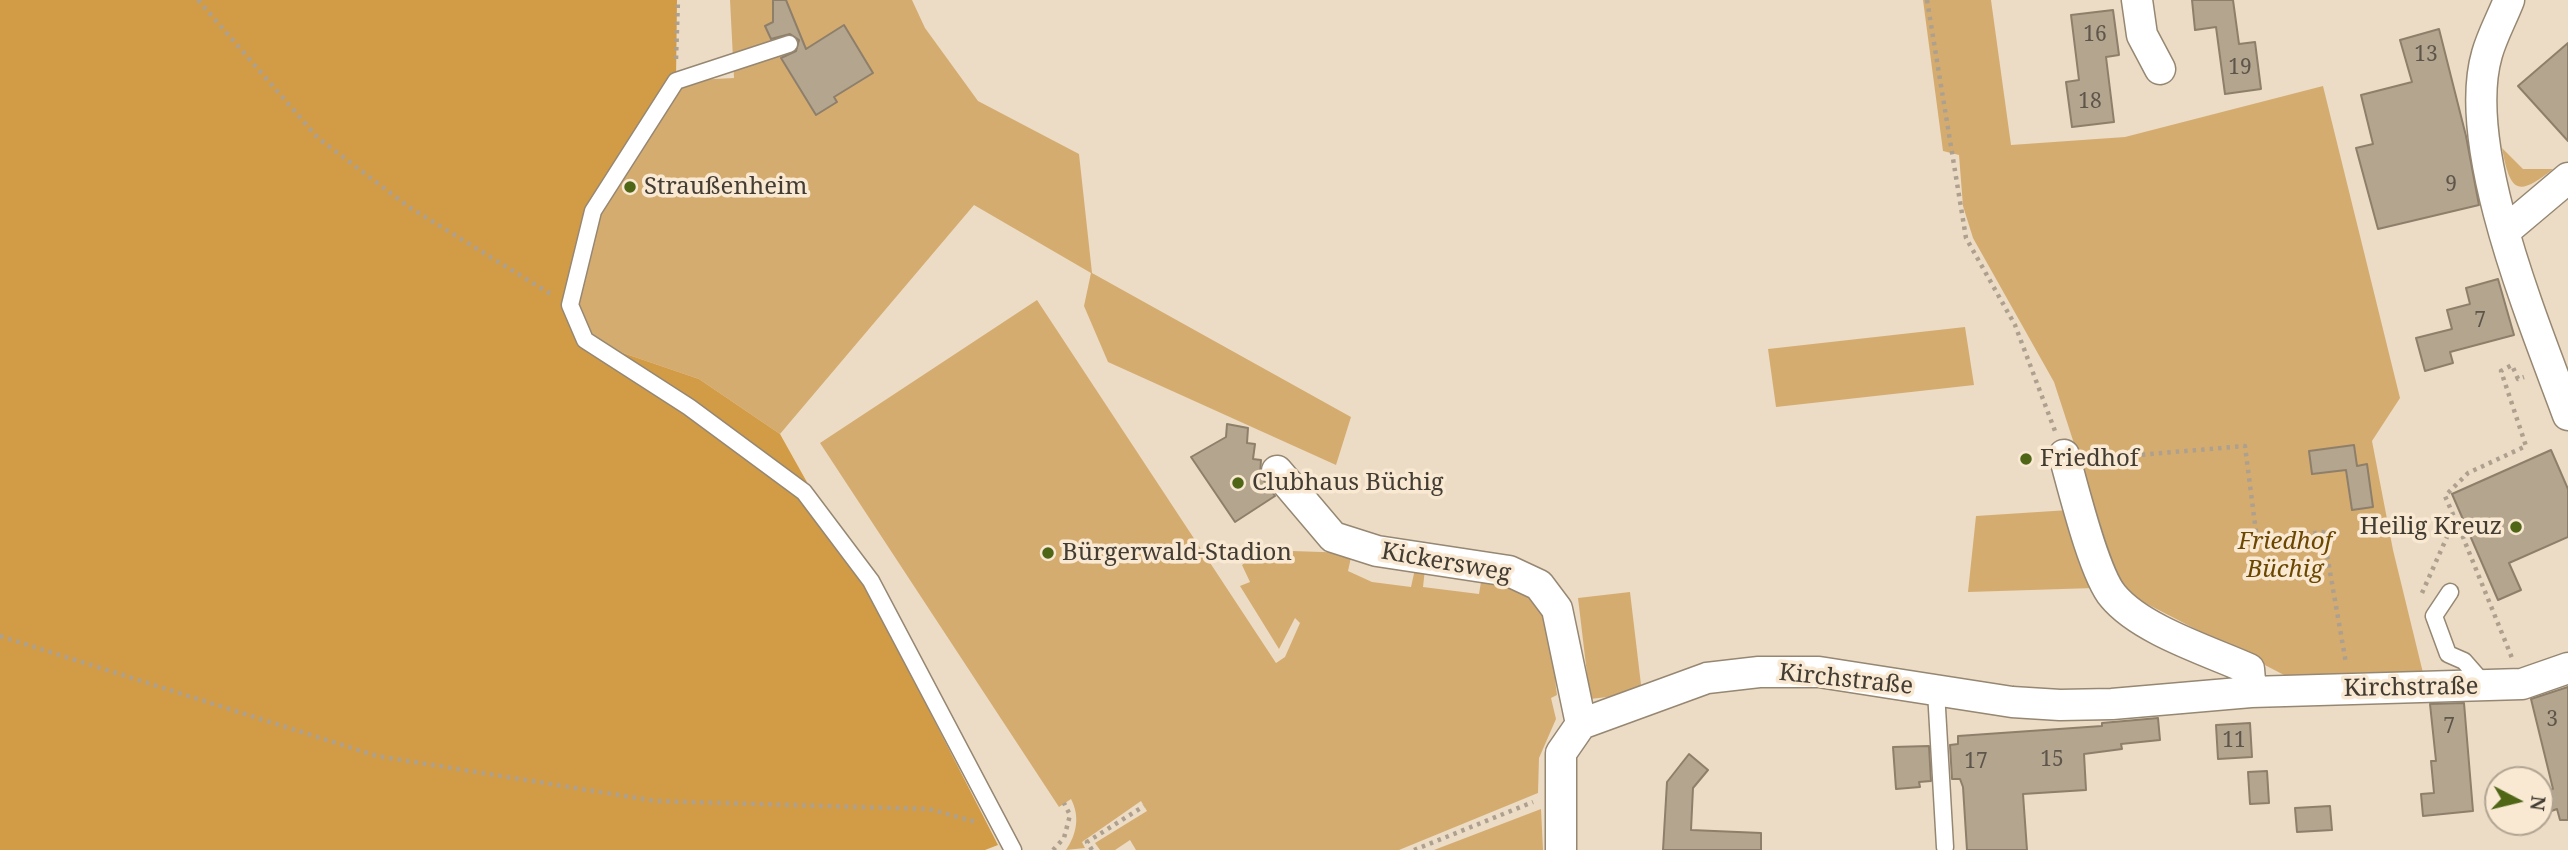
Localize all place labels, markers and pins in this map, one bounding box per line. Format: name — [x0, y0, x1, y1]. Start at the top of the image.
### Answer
place label: Straußenheim — [644, 173, 807, 201]
marker: Straußenheim — [622, 179, 638, 195]
place label: Friedhof — [2040, 445, 2139, 473]
marker: Friedhof — [2018, 451, 2034, 467]
place label: Clubhaus Büchig — [1252, 469, 1444, 497]
marker: Clubhaus Büchig — [1230, 475, 1246, 491]
place label: Heilig Kreuz — [2360, 513, 2502, 541]
marker: Heilig Kreuz — [2508, 519, 2524, 535]
place label: Bürgerwald-Stadion — [1062, 539, 1292, 567]
marker: Bürgerwald-Stadion — [1040, 545, 1056, 561]

